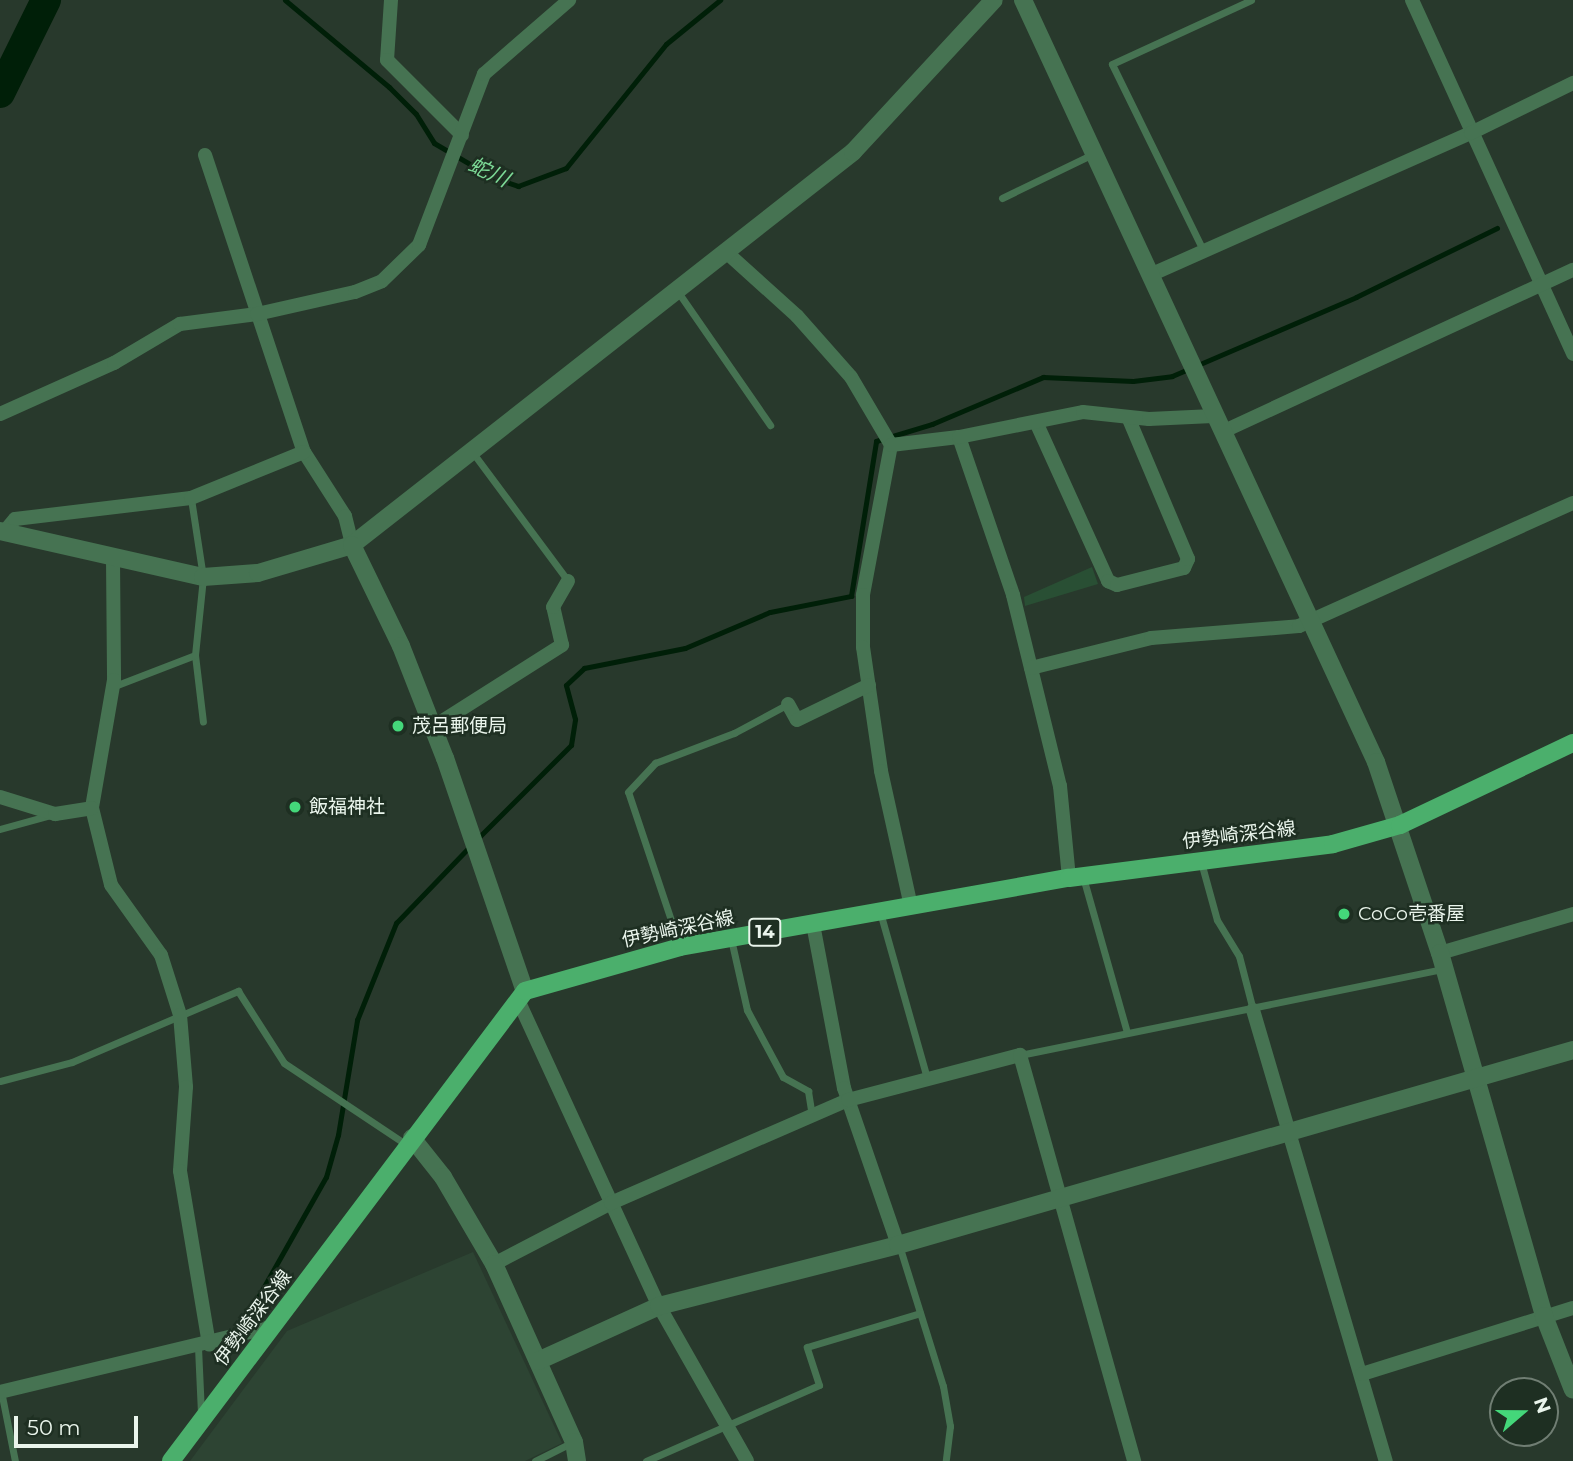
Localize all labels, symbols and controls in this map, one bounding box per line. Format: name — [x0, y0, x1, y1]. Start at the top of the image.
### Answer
water label: 蛇川 — [465, 152, 513, 192]
place label: 茂呂郵便局 — [412, 715, 507, 737]
marker: 茂呂郵便局 — [390, 718, 406, 734]
place label: 飯福神社 — [309, 796, 385, 818]
marker: 飯福神社 — [287, 799, 303, 815]
street label: 伊勢崎深谷線 — [1181, 817, 1297, 853]
place label: CoCo壱番屋 — [1358, 903, 1465, 925]
street label: 伊勢崎深谷線 — [620, 906, 736, 952]
marker: CoCo壱番屋 — [1336, 906, 1352, 922]
road number: 14 — [748, 917, 782, 946]
street label: 伊勢崎深谷線 — [210, 1266, 296, 1370]
north arrow — [1489, 1377, 1559, 1447]
text: N — [1529, 1394, 1556, 1416]
scale bar — [18, 1402, 142, 1446]
text: 50 m — [27, 1415, 81, 1440]

